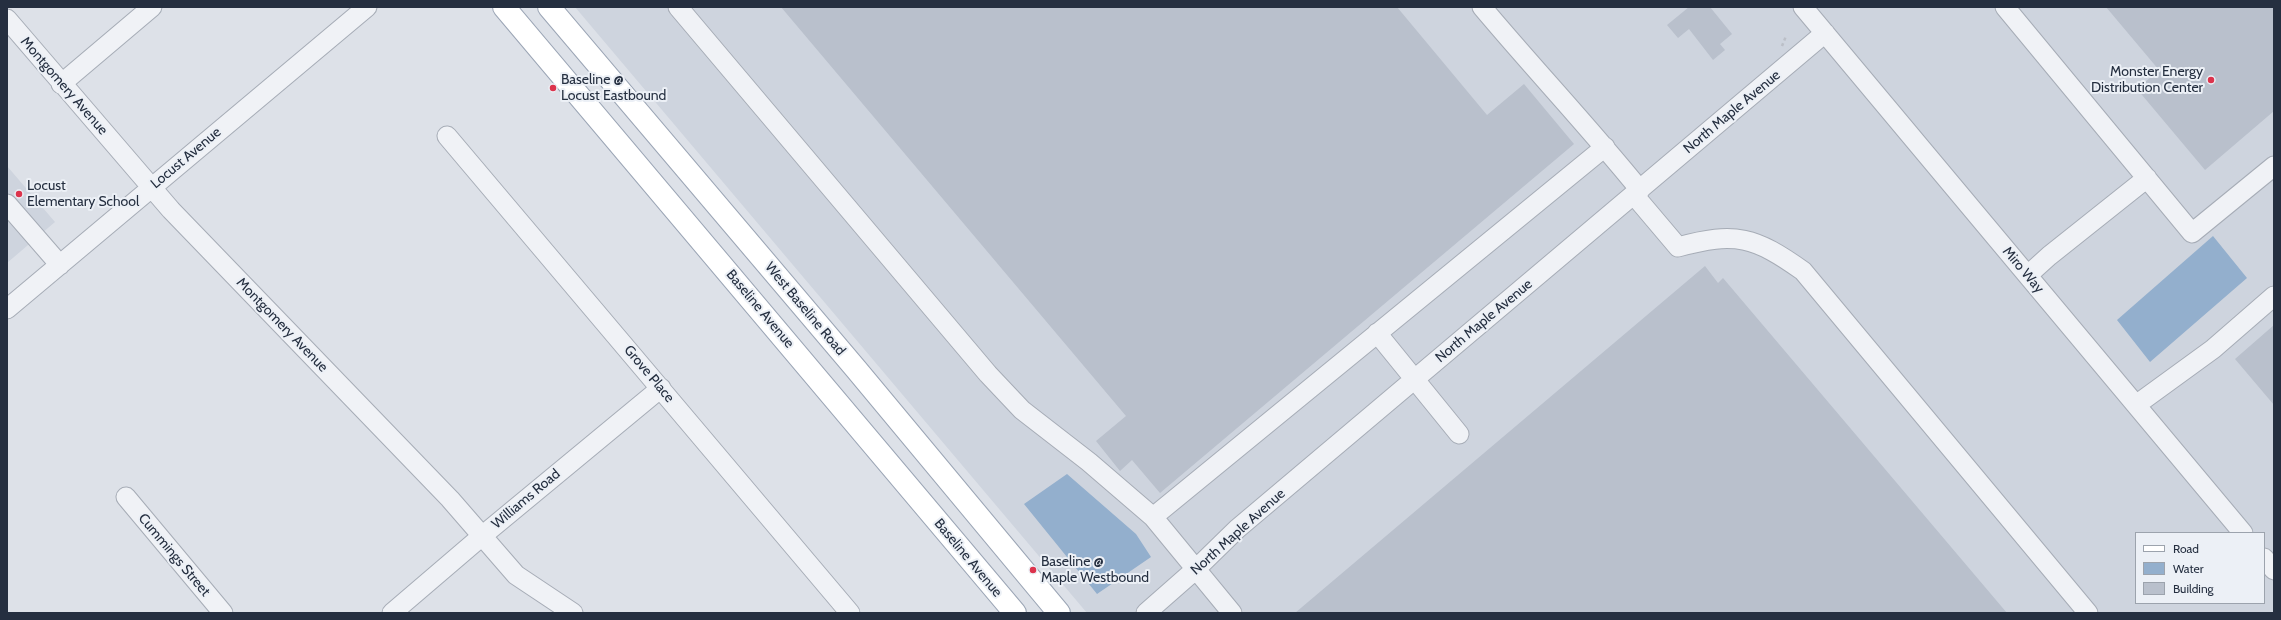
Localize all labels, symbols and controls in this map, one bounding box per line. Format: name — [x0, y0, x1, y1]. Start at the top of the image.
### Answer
street label: Montgomery Avenue — [17, 34, 111, 138]
place label: Monster Energy Distribution Center — [2091, 64, 2203, 96]
street label: North Maple Avenue — [1680, 67, 1784, 157]
place label: Baseline @ Locust Eastbound — [561, 72, 666, 104]
marker: Monster Energy Distribution Center — [2206, 75, 2216, 85]
marker: Baseline @ Locust Eastbound — [548, 83, 558, 93]
street label: Locust Avenue — [148, 124, 224, 192]
place label: Locust Elementary School — [27, 178, 139, 210]
marker: Locust Elementary School — [14, 189, 24, 199]
street label: Miro Way — [1999, 243, 2047, 297]
street label: West Baseline Road — [761, 259, 849, 359]
street label: Baseline Avenue — [722, 267, 798, 351]
street label: Montgomery Avenue — [233, 274, 331, 376]
street label: North Maple Avenue — [1432, 276, 1536, 366]
street label: Grove Place — [620, 342, 678, 406]
street label: Williams Road — [488, 466, 564, 532]
street label: North Maple Avenue — [1187, 485, 1289, 579]
street label: Cummings Street — [134, 510, 214, 600]
street label: Baseline Avenue — [930, 516, 1006, 600]
legend — [2135, 532, 2265, 604]
text: Road — [2173, 541, 2199, 556]
place label: Baseline @ Maple Westbound — [1041, 554, 1149, 586]
text: Water — [2173, 561, 2203, 576]
marker: Baseline @ Maple Westbound — [1028, 565, 1038, 575]
text: Building — [2173, 581, 2214, 596]

